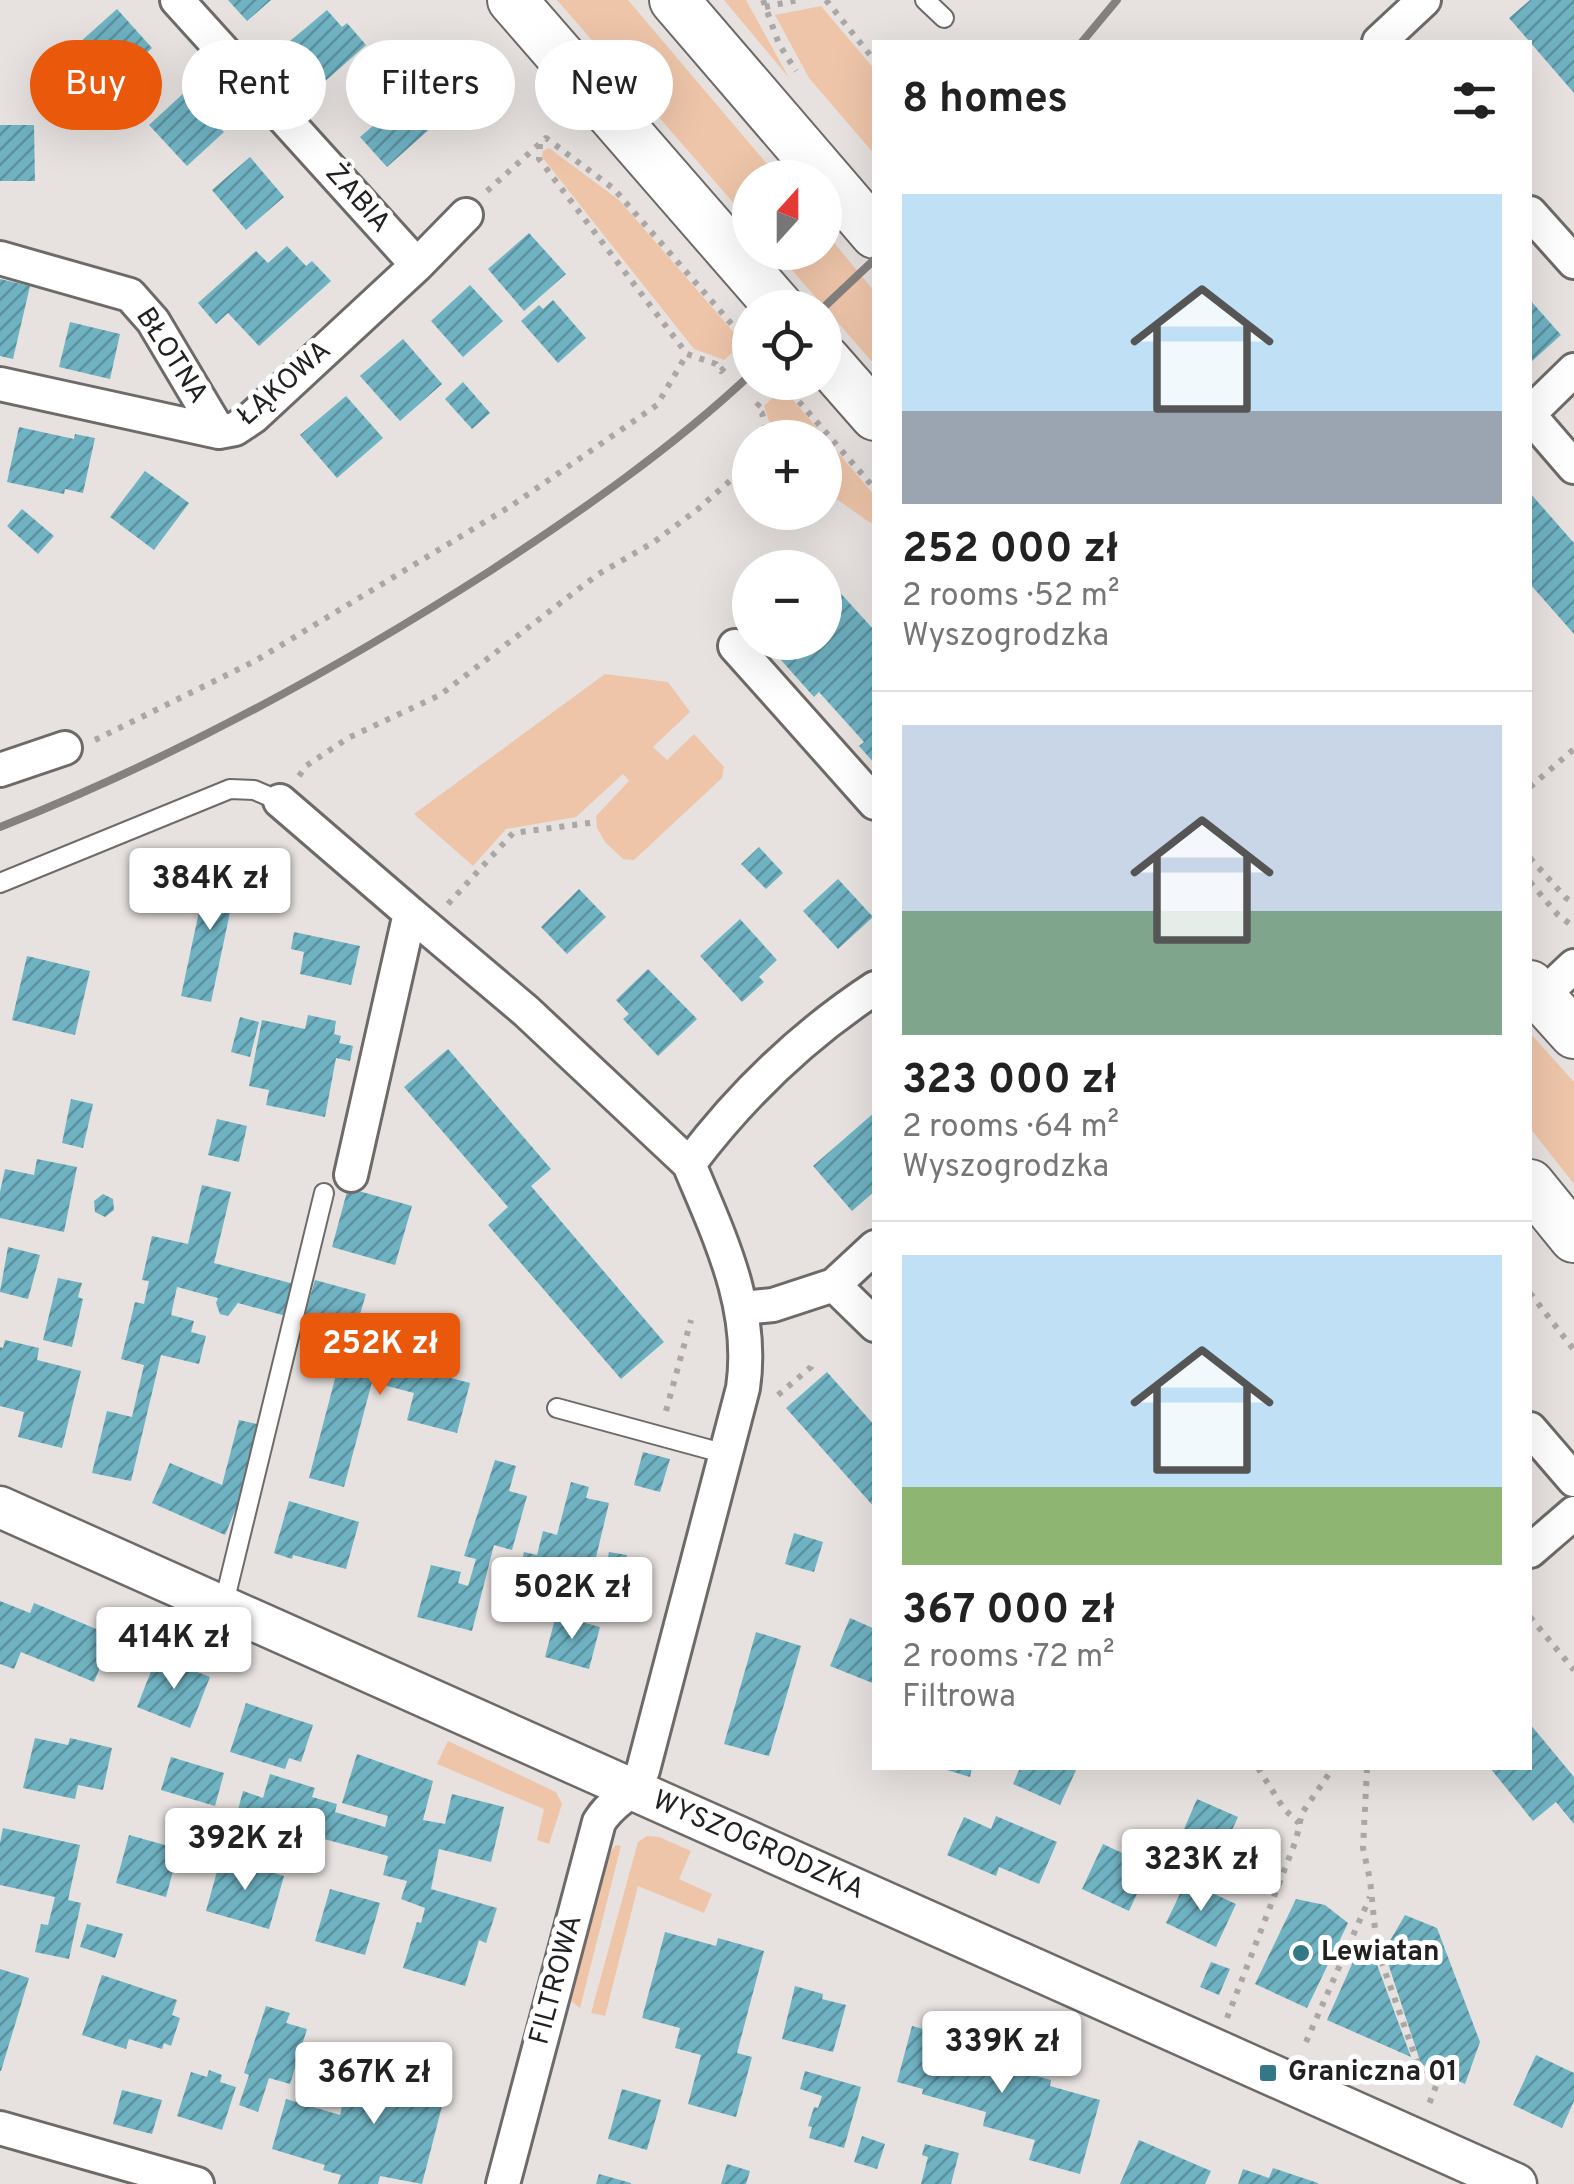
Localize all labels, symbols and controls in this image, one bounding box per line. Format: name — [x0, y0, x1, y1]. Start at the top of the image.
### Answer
chip: Buy — [30, 40, 162, 130]
chip: Rent — [182, 40, 326, 130]
chip: Filters — [346, 40, 515, 130]
chip: New — [535, 40, 673, 130]
icon: filters — [1447, 73, 1502, 128]
text: 8 homes — [902, 74, 1068, 127]
street label: ŻABIA — [316, 156, 398, 241]
north arrow — [732, 160, 842, 270]
map controls — [732, 160, 842, 660]
icon: home — [1112, 259, 1292, 439]
button: locate — [732, 290, 842, 400]
street label: BŁOTNA — [127, 301, 215, 411]
street label: ŁĄKOWA — [231, 333, 339, 435]
button: + — [732, 420, 842, 530]
text: 252 000 zł — [902, 524, 1118, 577]
button: − — [732, 550, 842, 660]
text: 2 rooms · 52 m² — [902, 577, 1119, 617]
text: Wyszogrodzka — [902, 617, 1109, 657]
icon: home — [1112, 790, 1292, 970]
pin: 384K zł — [118, 848, 302, 933]
text: 384K zł — [151, 860, 269, 900]
text: 323 000 zł — [902, 1055, 1116, 1108]
text: 2 rooms · 64 m² — [902, 1108, 1119, 1148]
text: Wyszogrodzka — [902, 1148, 1109, 1188]
pin: 252K zł — [288, 1313, 472, 1398]
icon: home — [1112, 1320, 1292, 1500]
text: 252K zł — [322, 1325, 438, 1365]
pin: 502K zł — [480, 1557, 664, 1642]
text: 502K zł — [513, 1569, 631, 1609]
text: 367 000 zł — [902, 1585, 1115, 1638]
pin: 414K zł — [82, 1607, 266, 1692]
text: 414K zł — [118, 1619, 230, 1659]
text: 2 rooms · 72 m² — [902, 1638, 1115, 1678]
text: Filtrowa — [902, 1678, 1016, 1718]
street label: WYSZOGRODZKA — [647, 1783, 869, 1909]
pin: 392K zł — [153, 1808, 337, 1893]
text: 392K zł — [187, 1820, 303, 1860]
pin: 323K zł — [1109, 1829, 1293, 1914]
text: 323K zł — [1144, 1841, 1258, 1881]
street label: FILTROWA — [522, 1911, 592, 2049]
place label: Lewiatan — [1321, 1935, 1440, 1971]
marker: Lewiatan — [1290, 1942, 1312, 1964]
pin: 339K zł — [910, 2011, 1094, 2096]
text: 339K zł — [944, 2023, 1060, 2063]
pin: 367K zł — [282, 2042, 466, 2127]
text: 367K zł — [317, 2054, 431, 2094]
place label: Graniczna 01 — [1288, 2055, 1458, 2091]
marker: Graniczna 01 — [1257, 2062, 1279, 2084]

